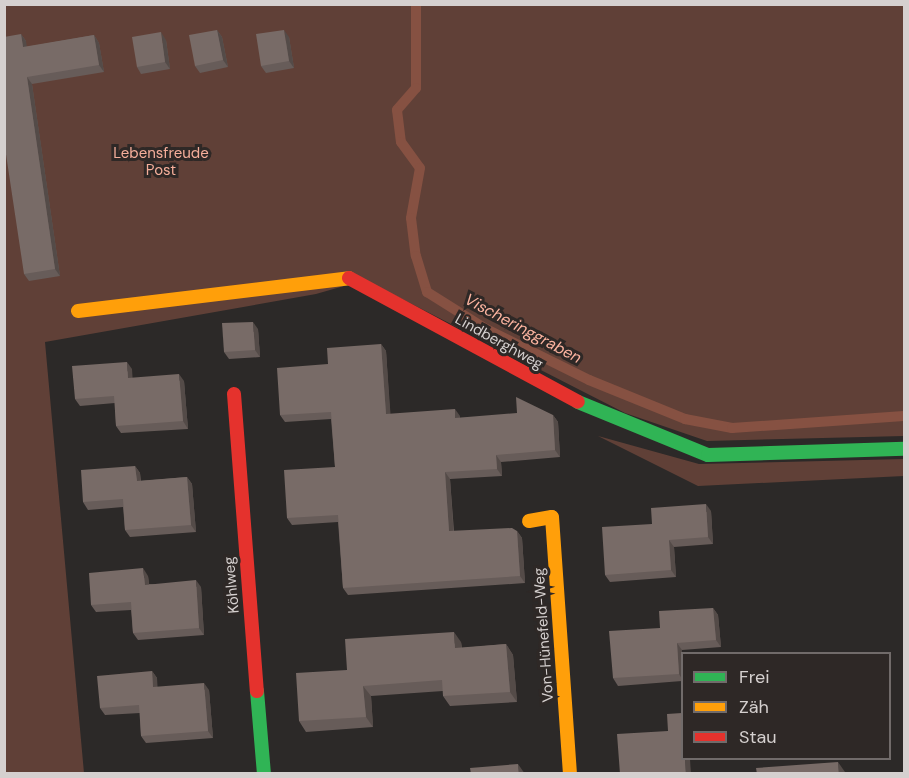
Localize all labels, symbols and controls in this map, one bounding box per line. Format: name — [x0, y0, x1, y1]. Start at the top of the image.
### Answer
park label: Lebensfreude Post — [113, 144, 209, 179]
water label: Vischeringgraben — [461, 290, 585, 368]
street label: Lindberghweg — [452, 310, 546, 374]
street label: Köhlweg — [221, 556, 243, 614]
street label: Von-Hünefeld-Weg — [530, 567, 558, 703]
legend — [681, 652, 891, 760]
text: Frei — [739, 665, 770, 689]
text: Zäh — [739, 695, 769, 719]
text: Stau — [739, 725, 777, 749]

